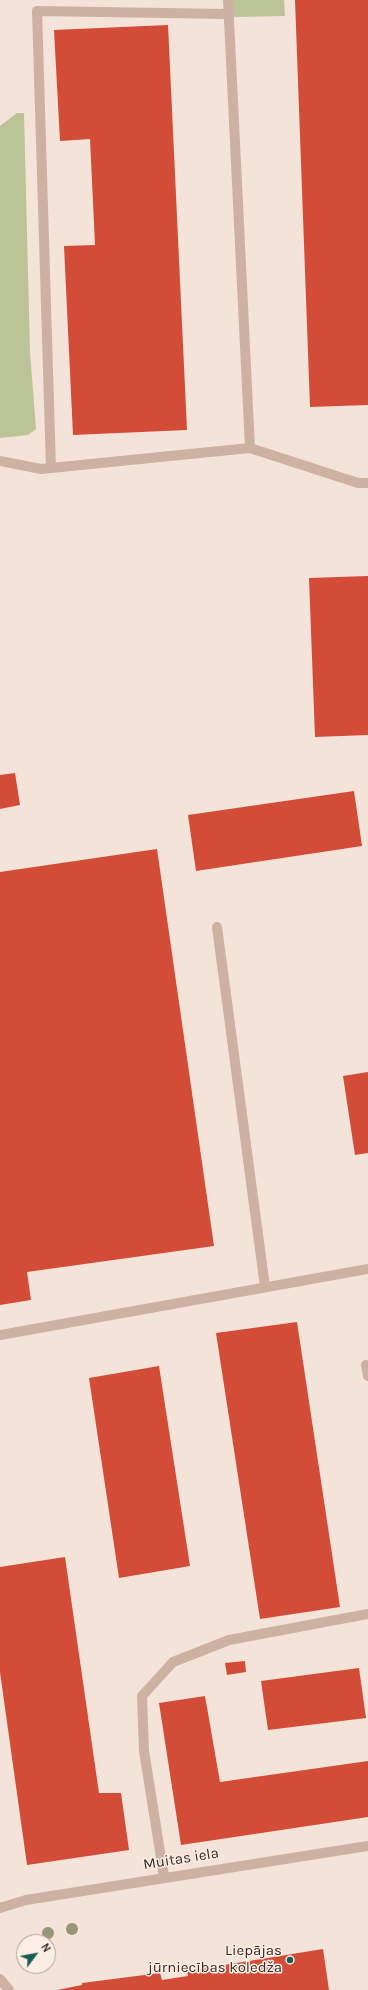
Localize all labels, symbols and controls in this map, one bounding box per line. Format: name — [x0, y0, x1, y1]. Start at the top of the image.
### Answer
street label: Muitas iela — [142, 1844, 220, 1874]
north arrow — [16, 1934, 56, 1974]
text: N — [38, 1941, 53, 1955]
place label: Liepājas jūrniecības koledža — [148, 1942, 282, 1977]
marker: Liepājas jūrniecības koledža — [285, 1955, 295, 1965]

